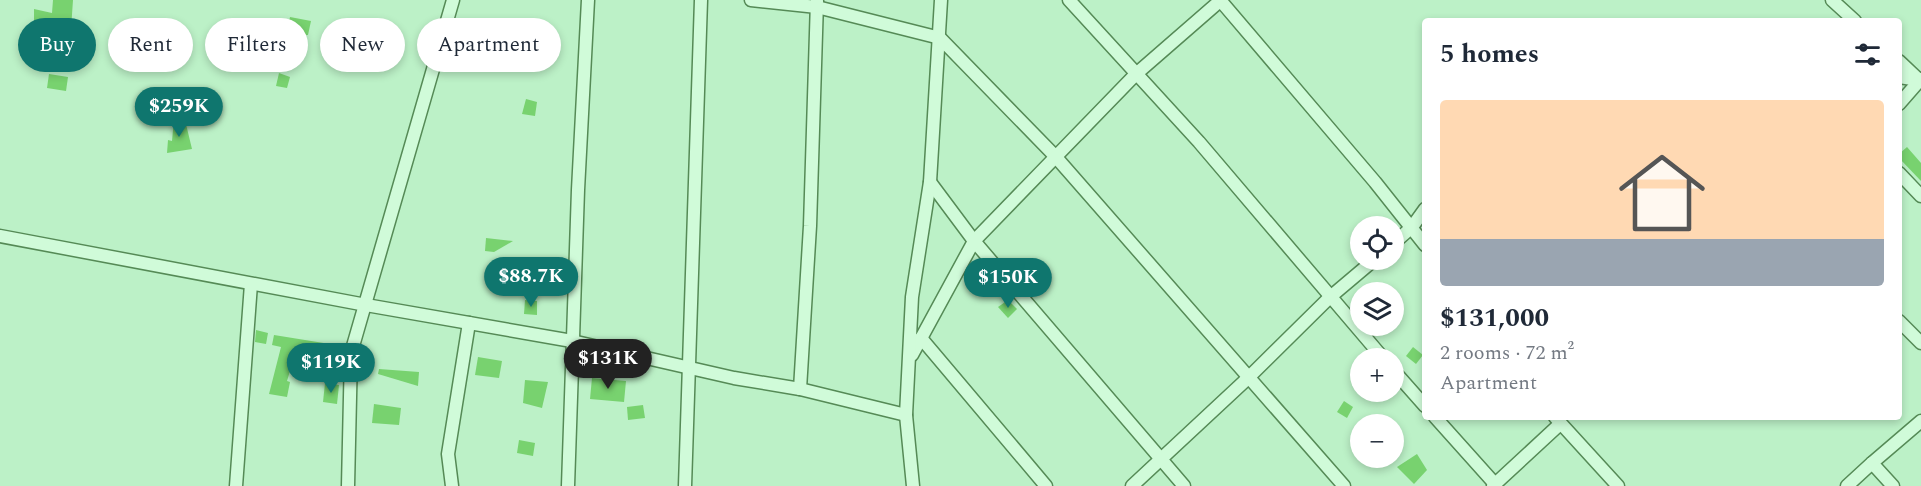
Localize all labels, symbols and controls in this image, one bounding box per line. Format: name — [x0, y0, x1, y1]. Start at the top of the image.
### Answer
chip: Buy — [18, 18, 96, 72]
chip: Rent — [108, 18, 193, 72]
chip: Filters — [205, 18, 308, 72]
chip: New — [320, 18, 405, 72]
chip: Apartment — [417, 18, 561, 72]
text: 5 homes — [1440, 34, 1539, 74]
icon: filters — [1851, 38, 1884, 71]
pin: $259K — [137, 87, 221, 138]
text: $259K — [149, 91, 209, 121]
icon: home — [1608, 139, 1716, 247]
map controls — [1350, 216, 1404, 468]
button: locate — [1350, 216, 1404, 270]
pin: $88.7K — [482, 257, 580, 308]
pin: $150K — [966, 258, 1050, 309]
text: $88.7K — [498, 261, 564, 291]
text: $150K — [978, 262, 1038, 292]
button: layers — [1350, 282, 1404, 336]
text: $131,000 — [1440, 298, 1549, 338]
text: 2 rooms · 72 m² — [1440, 338, 1574, 368]
pin: $131K — [566, 339, 650, 390]
pin: $119K — [289, 343, 373, 394]
text: $131K — [578, 343, 638, 373]
text: $119K — [301, 347, 361, 377]
button: + — [1350, 348, 1404, 402]
text: Apartment — [1440, 368, 1537, 398]
button: − — [1350, 414, 1404, 468]

